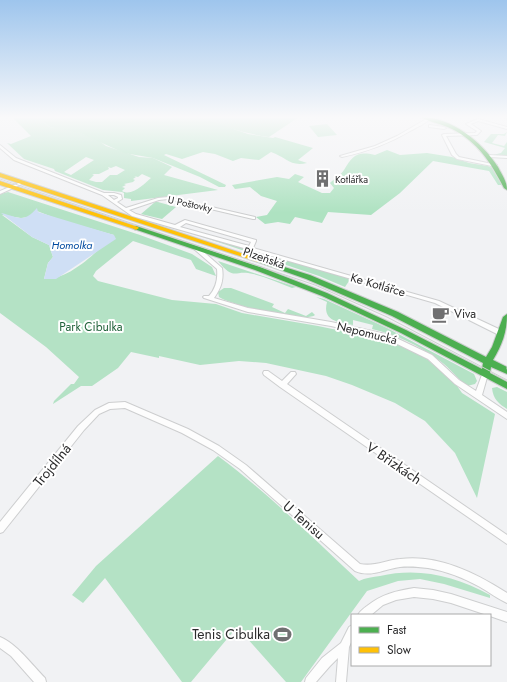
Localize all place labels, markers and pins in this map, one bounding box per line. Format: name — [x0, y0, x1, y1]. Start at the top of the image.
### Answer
building icon: Kotlářka — [312, 169, 332, 189]
place label: Kotlářka — [335, 172, 368, 187]
cafe icon: Viva — [431, 304, 451, 324]
place label: Viva — [454, 305, 476, 323]
place label: Tenis Cibulka — [192, 624, 270, 644]
sports icon: Tenis Cibulka — [273, 624, 293, 644]

